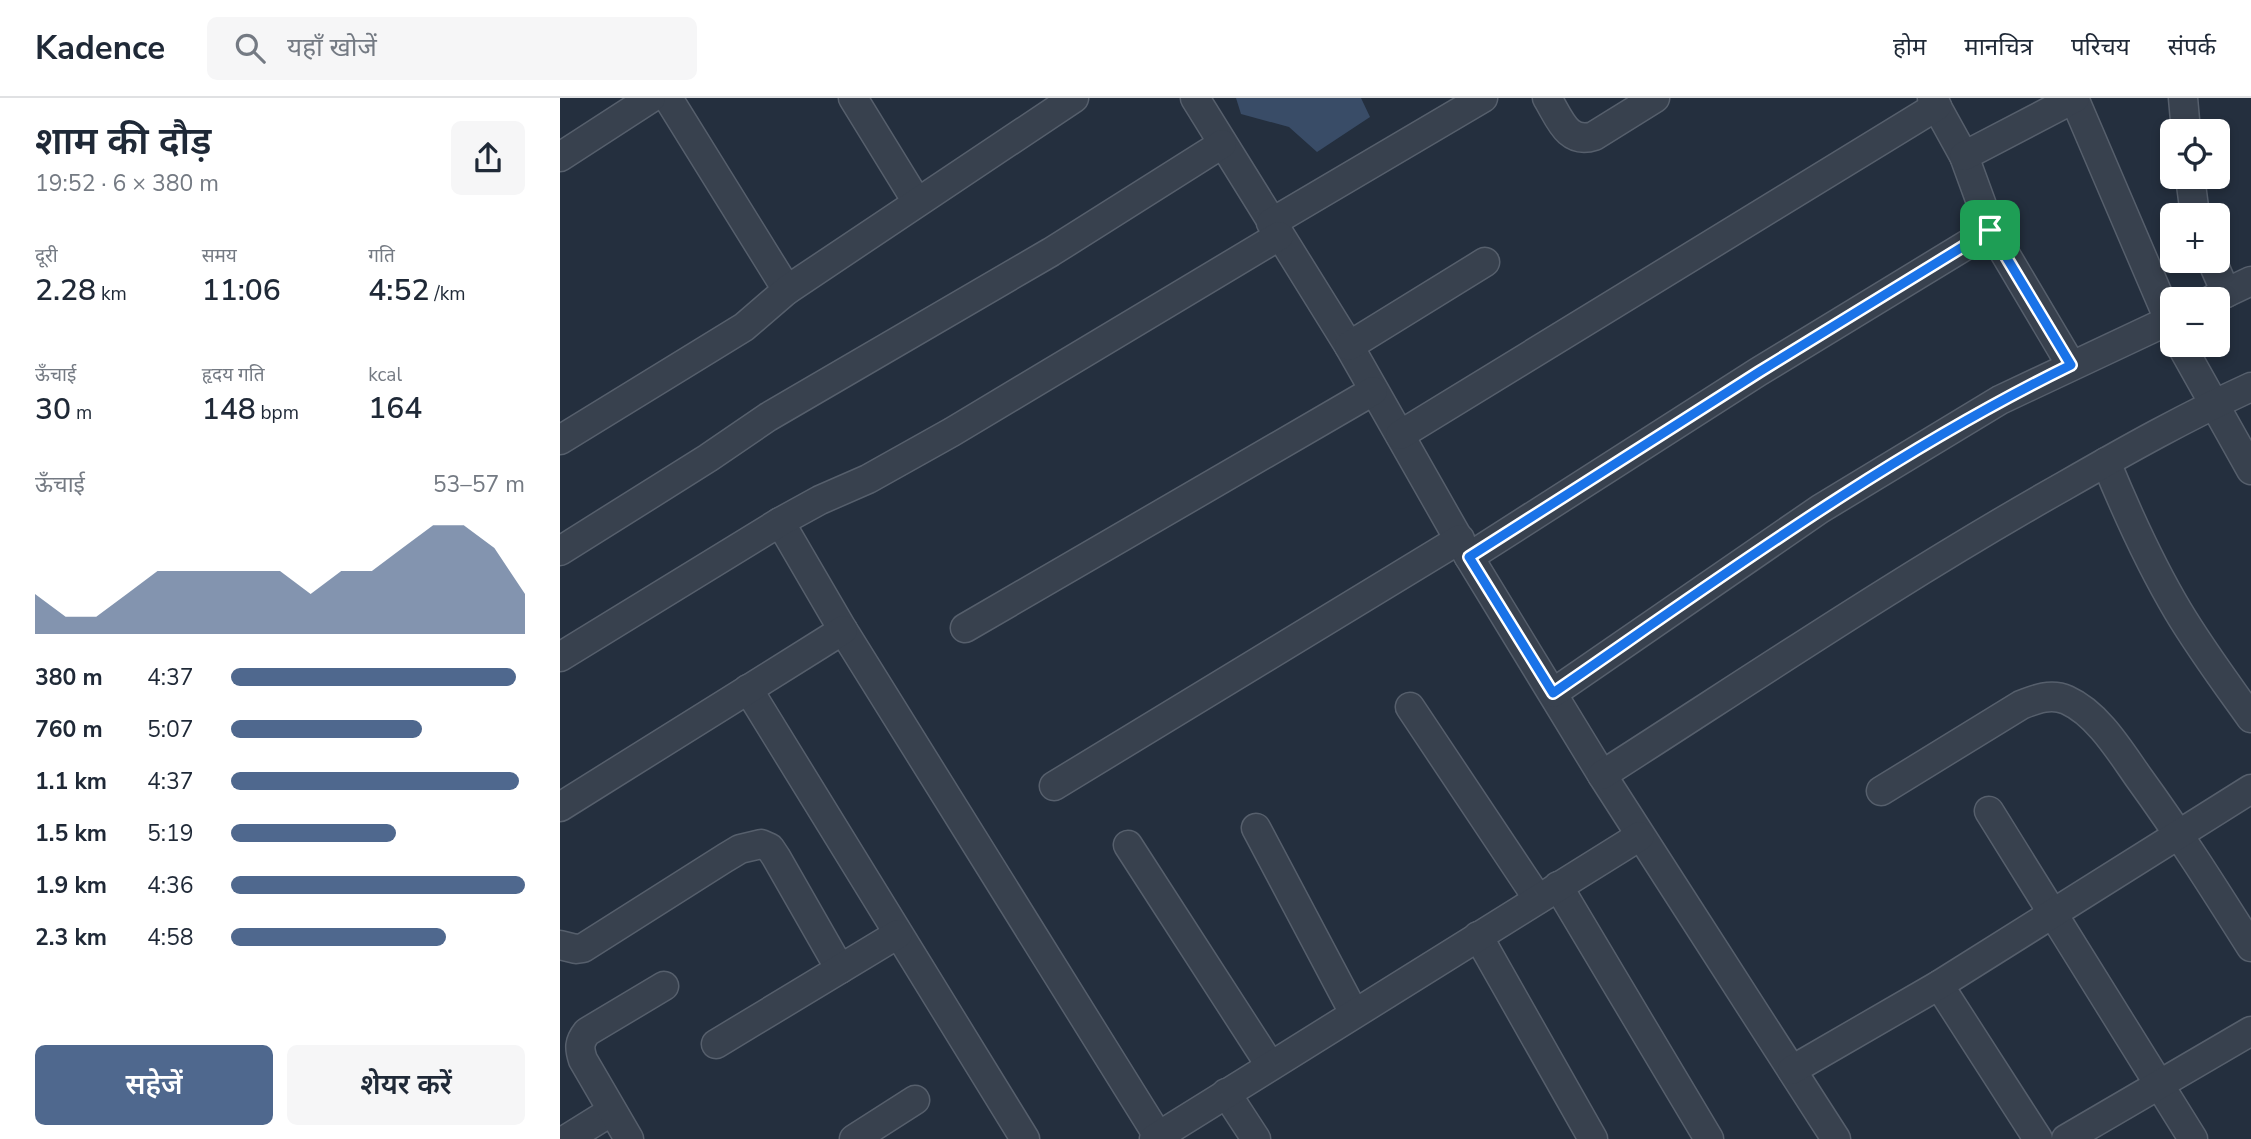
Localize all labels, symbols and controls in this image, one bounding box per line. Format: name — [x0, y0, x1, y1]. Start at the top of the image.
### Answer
search box — [207, 17, 697, 80]
text: Kadence — [35, 26, 165, 71]
icon: search — [231, 29, 269, 67]
text: यहाँ खोजें — [287, 30, 377, 65]
text: होम — [1893, 31, 1926, 63]
text: मानचित्र — [1964, 31, 2033, 63]
text: परिचय — [2071, 31, 2130, 63]
text: संपर्क — [2168, 31, 2216, 63]
text: शाम की दौड़ — [35, 116, 211, 167]
map controls — [2160, 119, 2230, 357]
button: locate — [2160, 119, 2230, 189]
button: share — [451, 121, 525, 195]
text: 19:52 · 6 × 380 m — [35, 168, 219, 199]
pin — [1960, 200, 2020, 260]
button: + — [2160, 203, 2230, 273]
icon: arrive — [1971, 211, 2009, 249]
text: दूरी — [35, 243, 58, 269]
text: समय — [202, 243, 237, 269]
text: गति — [368, 243, 395, 269]
text: 2.28 — [35, 270, 96, 311]
text: 11:06 — [202, 270, 281, 311]
text: 4:52 — [368, 270, 429, 311]
text: km — [96, 281, 127, 307]
text: /km — [429, 281, 465, 307]
button: − — [2160, 287, 2230, 357]
text: ऊँचाई — [35, 362, 76, 388]
text: हृदय गति — [202, 362, 265, 388]
text: kcal — [368, 362, 402, 388]
text: 164 — [368, 388, 422, 429]
text: 30 — [35, 389, 71, 430]
text: 148 — [202, 389, 256, 430]
text: m — [71, 400, 92, 426]
text: bpm — [256, 400, 299, 426]
text: ऊँचाई — [35, 469, 85, 500]
text: 53–57 m — [433, 469, 525, 500]
text: 380 m — [35, 662, 103, 693]
text: 4:37 — [147, 662, 194, 693]
text: 760 m — [35, 714, 103, 745]
text: 5:07 — [147, 714, 194, 745]
text: 1.1 km — [35, 766, 107, 797]
text: 4:37 — [147, 766, 194, 797]
text: 1.5 km — [35, 818, 107, 849]
text: 5:19 — [147, 818, 194, 849]
text: 1.9 km — [35, 870, 107, 901]
text: 4:36 — [147, 870, 194, 901]
text: 2.3 km — [35, 922, 107, 953]
text: 4:58 — [147, 922, 194, 953]
button: सहेजें — [35, 1045, 273, 1125]
button: शेयर करें — [287, 1045, 525, 1125]

